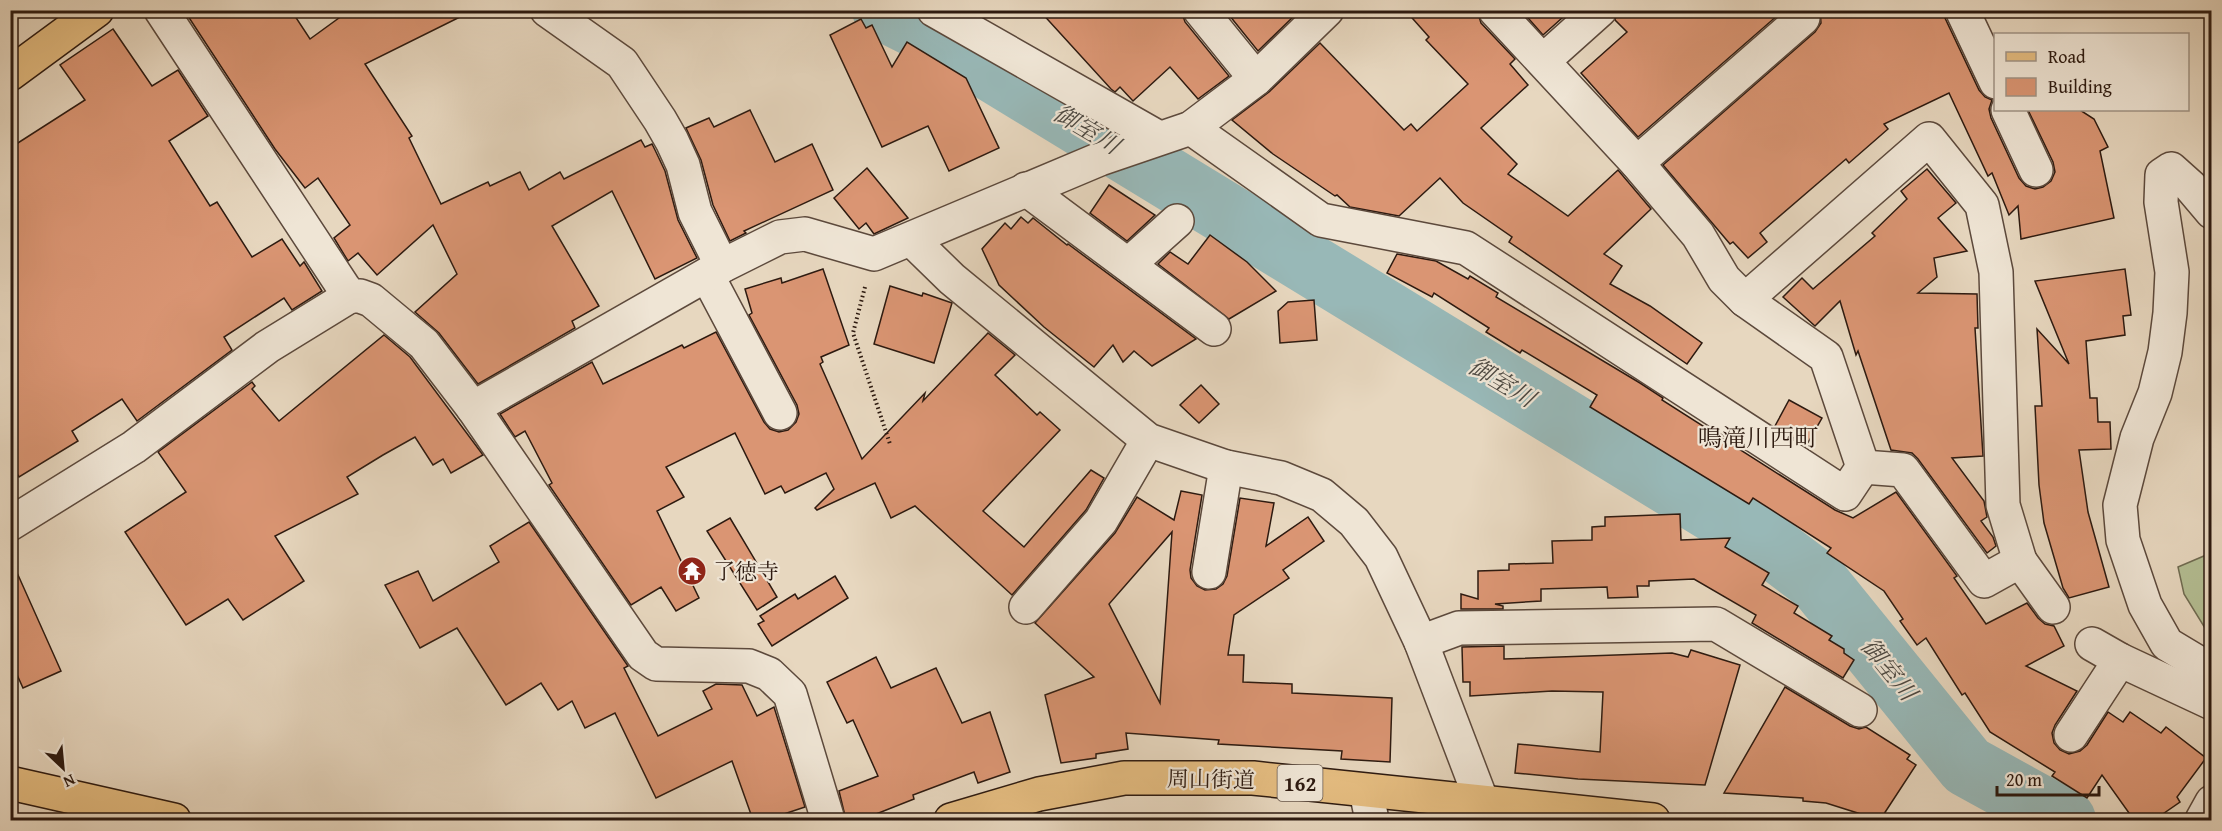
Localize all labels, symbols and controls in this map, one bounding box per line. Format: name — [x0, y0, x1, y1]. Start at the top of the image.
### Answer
legend — [1994, 33, 2189, 111]
text: Road — [2048, 43, 2086, 70]
text: Building — [2048, 73, 2112, 100]
water label: 御室川 — [1047, 95, 1129, 164]
water label: 御室川 — [1462, 348, 1544, 417]
district label: 鳴滝川西町 — [1698, 420, 1818, 455]
temple icon: 了徳寺 — [676, 555, 708, 587]
place label: 了徳寺 — [713, 555, 779, 587]
water label: 御室川 — [1853, 630, 1927, 710]
north arrow — [33, 738, 93, 798]
scale bar — [1997, 759, 2099, 797]
street label: 周山街道 — [1167, 762, 1255, 796]
road number: 162 — [1278, 765, 1322, 801]
text: 20 m — [2006, 766, 2042, 793]
text: N — [59, 768, 80, 795]

